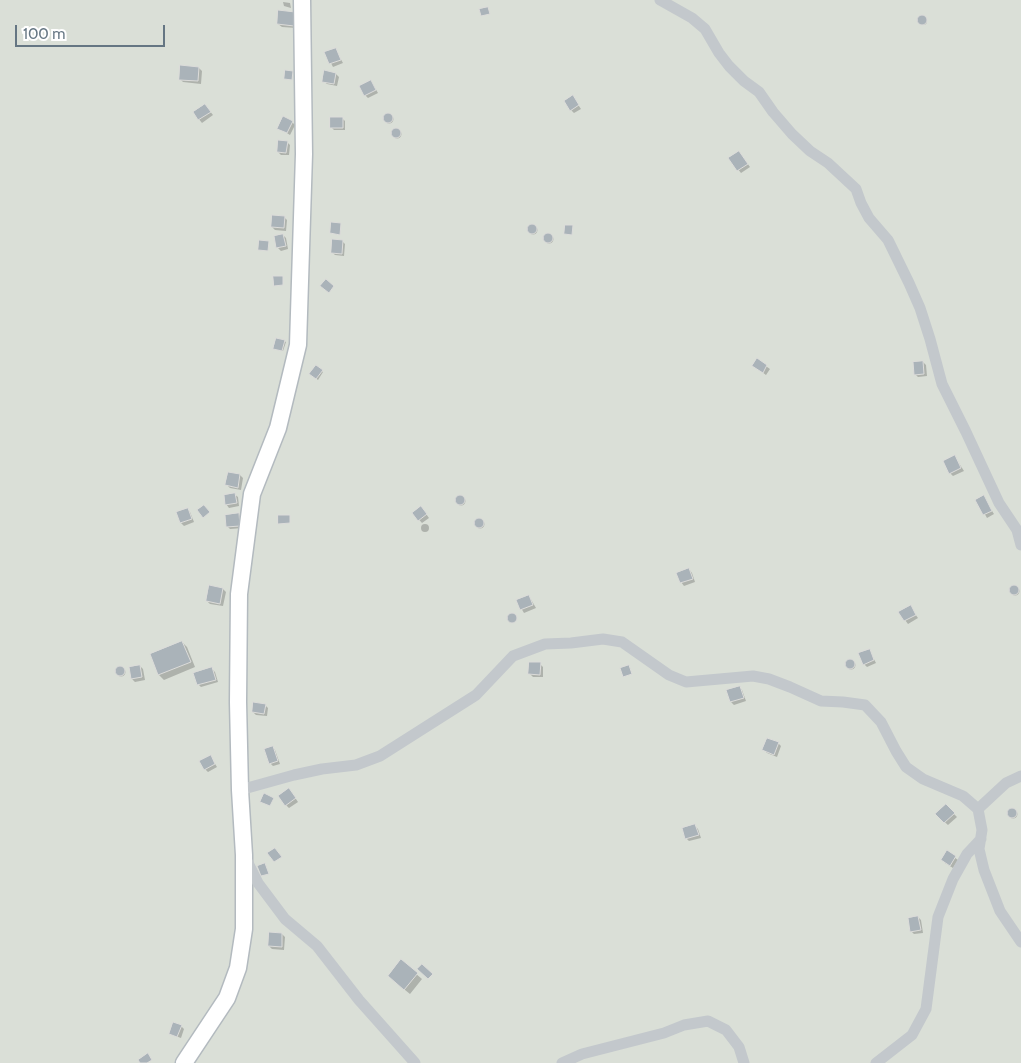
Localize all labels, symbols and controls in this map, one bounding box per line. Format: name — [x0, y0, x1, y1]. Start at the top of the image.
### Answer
scale bar — [18, 15, 168, 47]
text: 100 m — [23, 25, 65, 43]

